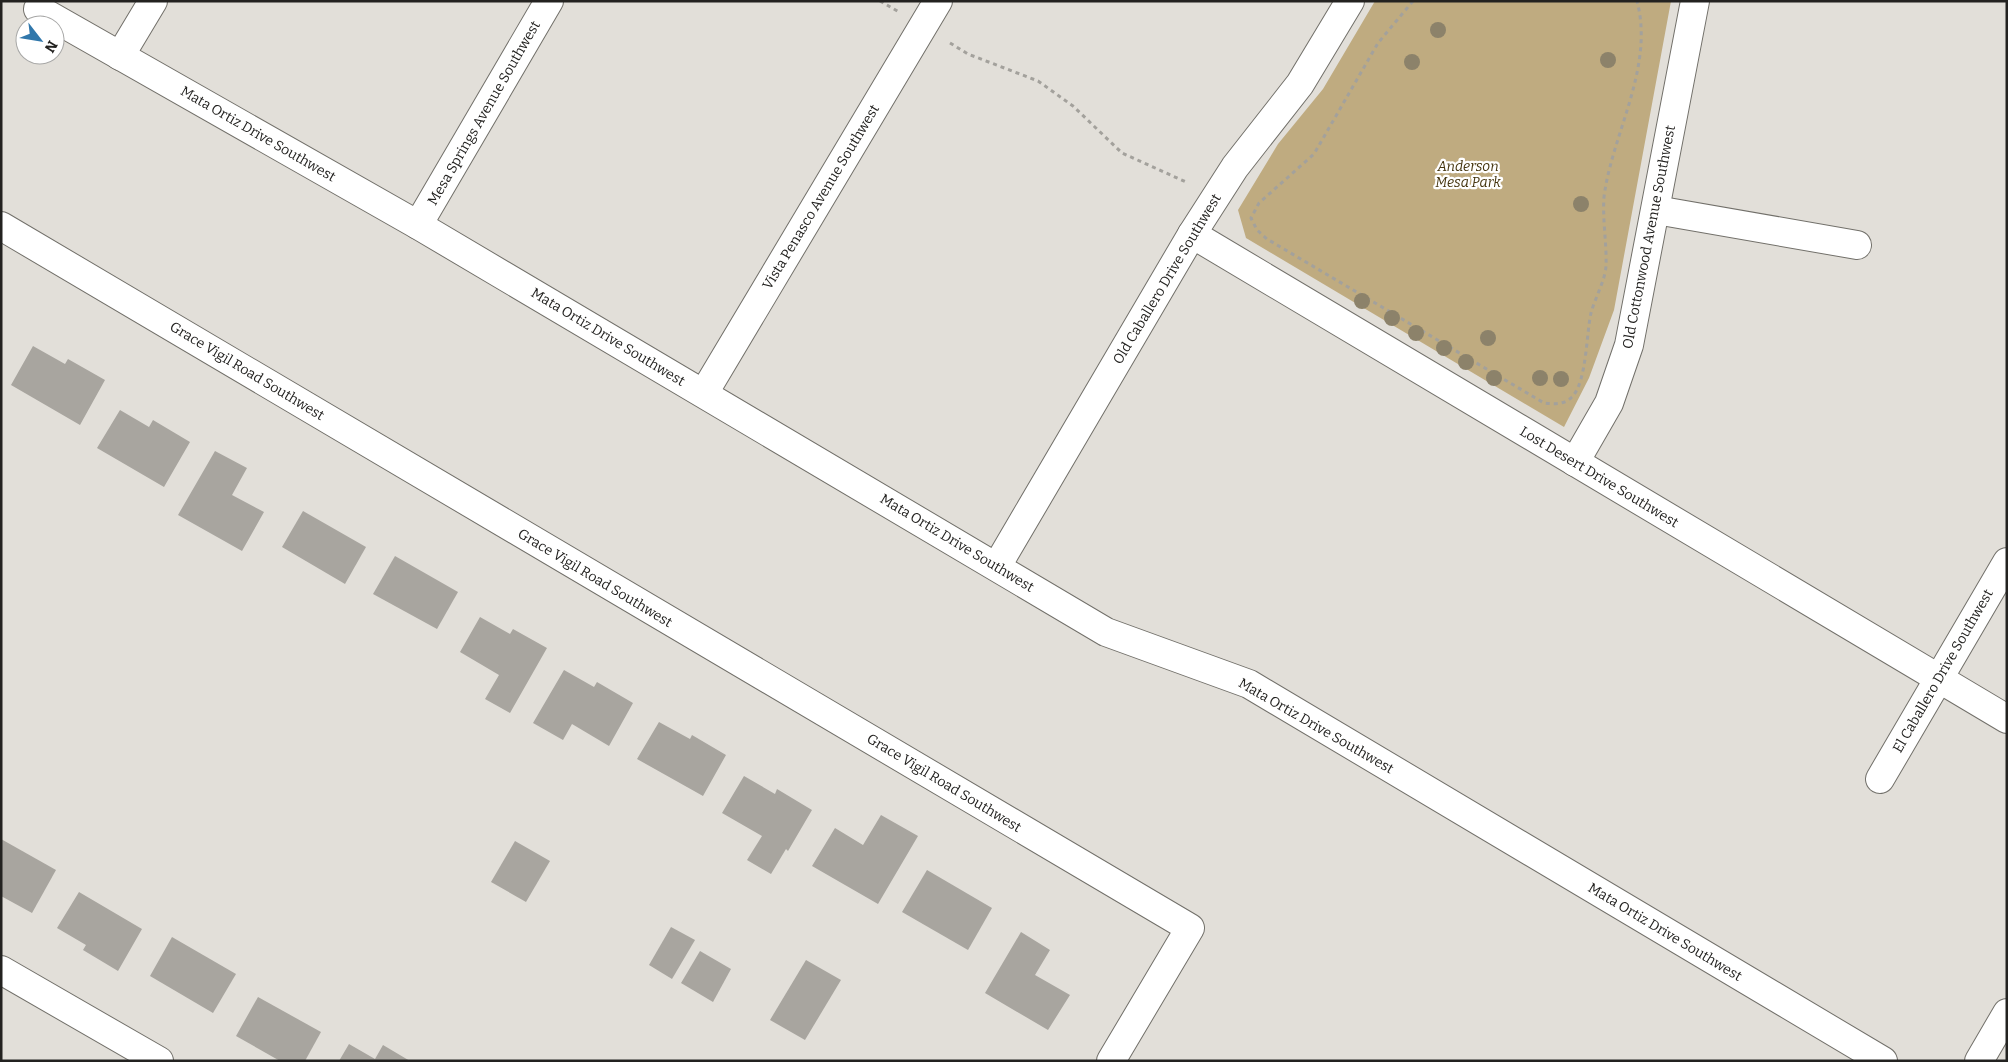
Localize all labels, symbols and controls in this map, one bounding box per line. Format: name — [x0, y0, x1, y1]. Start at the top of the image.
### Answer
north arrow — [15, 15, 65, 65]
street label: Mesa Springs Avenue Southwest — [424, 18, 544, 208]
text: N — [41, 37, 61, 56]
street label: Mata Ortiz Drive Southwest — [177, 83, 339, 185]
street label: Vista Penasco Avenue Southwest — [759, 101, 883, 293]
street label: Old Cottonwood Avenue Southwest — [1619, 124, 1679, 350]
park label: Anderson Mesa Park — [1435, 158, 1501, 191]
street label: Old Caballero Drive Southwest — [1109, 191, 1225, 367]
street label: Mata Ortiz Drive Southwest — [528, 284, 688, 390]
street label: Grace Vigil Road Southwest — [167, 318, 327, 424]
street label: Lost Desert Drive Southwest — [1517, 423, 1681, 531]
street label: Mata Ortiz Drive Southwest — [877, 490, 1037, 596]
street label: Grace Vigil Road Southwest — [515, 525, 675, 631]
street label: El Caballero Drive Southwest — [1889, 586, 1997, 756]
street label: Mata Ortiz Drive Southwest — [1235, 675, 1397, 777]
street label: Grace Vigil Road Southwest — [864, 730, 1024, 836]
street label: Mata Ortiz Drive Southwest — [1585, 879, 1745, 985]

